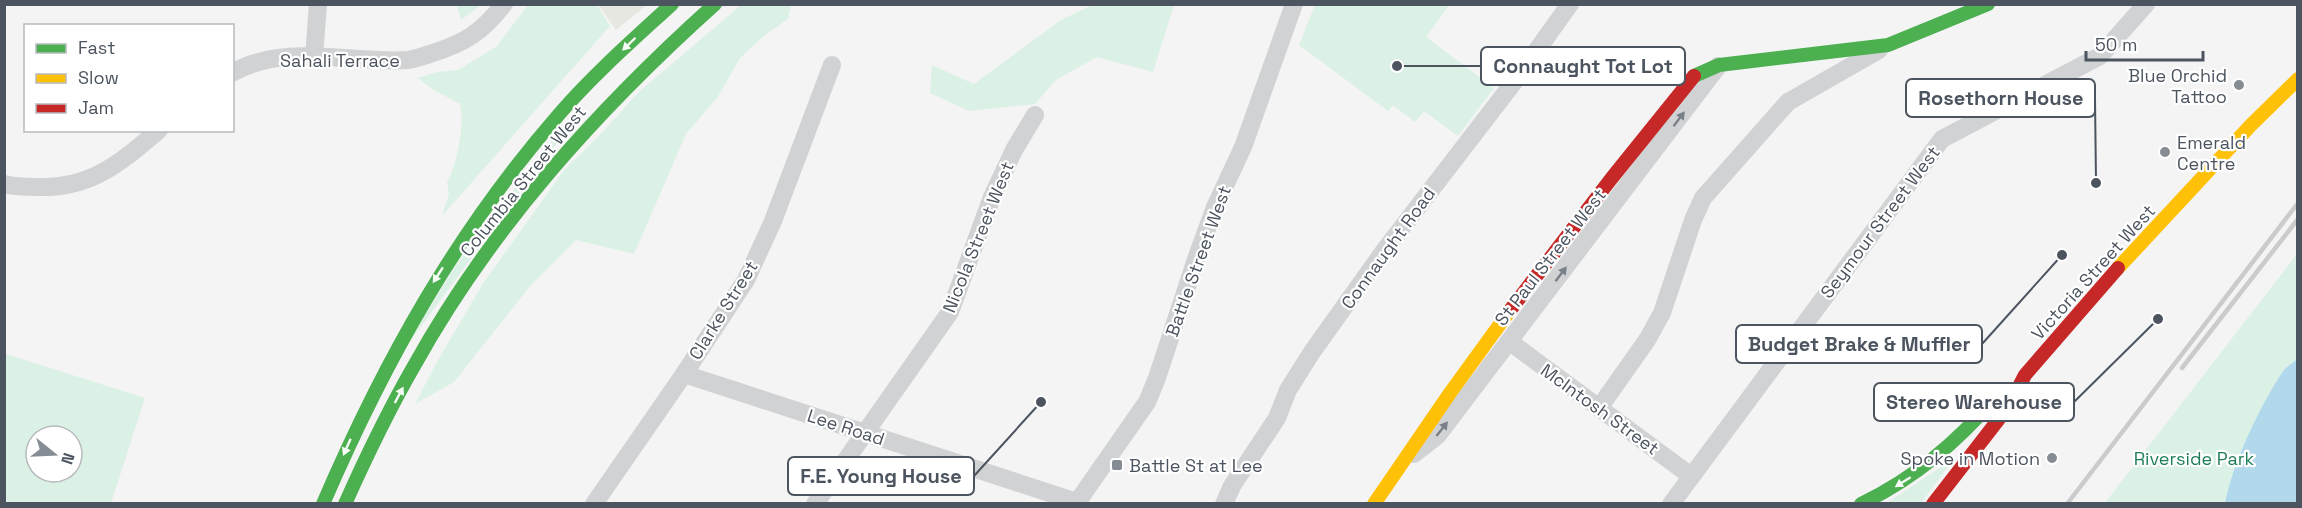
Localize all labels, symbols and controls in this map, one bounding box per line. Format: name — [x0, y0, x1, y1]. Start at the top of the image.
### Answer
legend — [24, 24, 234, 132]
scale bar — [2086, 24, 2203, 62]
text: 50 m — [2095, 33, 2137, 56]
text: Fast — [78, 36, 115, 59]
one-way arrow — [621, 37, 636, 51]
callout: Connaught Tot Lot — [1481, 47, 1685, 85]
street label: Sahali Terrace — [280, 49, 400, 72]
text: Connaught Tot Lot — [1493, 53, 1673, 79]
place label: Blue Orchid Tattoo — [2128, 64, 2227, 108]
text: Slow — [78, 66, 119, 89]
marker: Blue Orchid Tattoo — [2232, 78, 2246, 92]
callout: Rosethorn House — [1906, 79, 2095, 117]
text: Rosethorn House — [1918, 85, 2084, 111]
text: Jam — [78, 96, 114, 119]
street label: Columbia Street West — [455, 101, 591, 261]
one-way arrow — [1673, 112, 1685, 128]
place label: Emerald Centre — [2177, 131, 2246, 175]
street label: Seymour Street West — [1815, 141, 1945, 303]
marker: Emerald Centre — [2158, 145, 2172, 159]
street label: Nicola Street West — [937, 158, 1019, 316]
street label: Battle Street West — [1160, 182, 1236, 340]
street label: Connaught Road — [1336, 182, 1440, 314]
street label: St Paul Street West — [1489, 184, 1611, 330]
street label: Victoria Street West — [2026, 199, 2160, 345]
street label: Clarke Street — [683, 256, 763, 364]
one-way arrow — [433, 267, 444, 283]
one-way arrow — [1555, 267, 1567, 283]
callout: Budget Brake & Muffler — [1736, 325, 1982, 363]
text: Budget Brake & Muffler — [1748, 331, 1970, 357]
street label: McIntosh Street — [1536, 358, 1664, 460]
callout: Stereo Warehouse — [1874, 383, 2074, 421]
one-way arrow — [394, 386, 404, 403]
text: Stereo Warehouse — [1886, 389, 2062, 415]
street label: Lee Road — [804, 404, 888, 450]
one-way arrow — [1436, 421, 1449, 437]
north arrow — [24, 424, 84, 484]
one-way arrow — [342, 439, 352, 457]
place label: Spoke in Motion — [1901, 447, 2040, 470]
park label: Riverside Park — [2134, 447, 2255, 470]
text: N — [56, 450, 79, 467]
marker: Spoke in Motion — [2045, 451, 2059, 465]
place label: Battle St at Lee — [1129, 454, 1263, 477]
callout: F.E. Young House — [788, 457, 974, 495]
marker: Battle St at Lee — [1110, 458, 1124, 472]
text: F.E. Young House — [800, 463, 962, 489]
one-way arrow — [1895, 477, 1911, 488]

